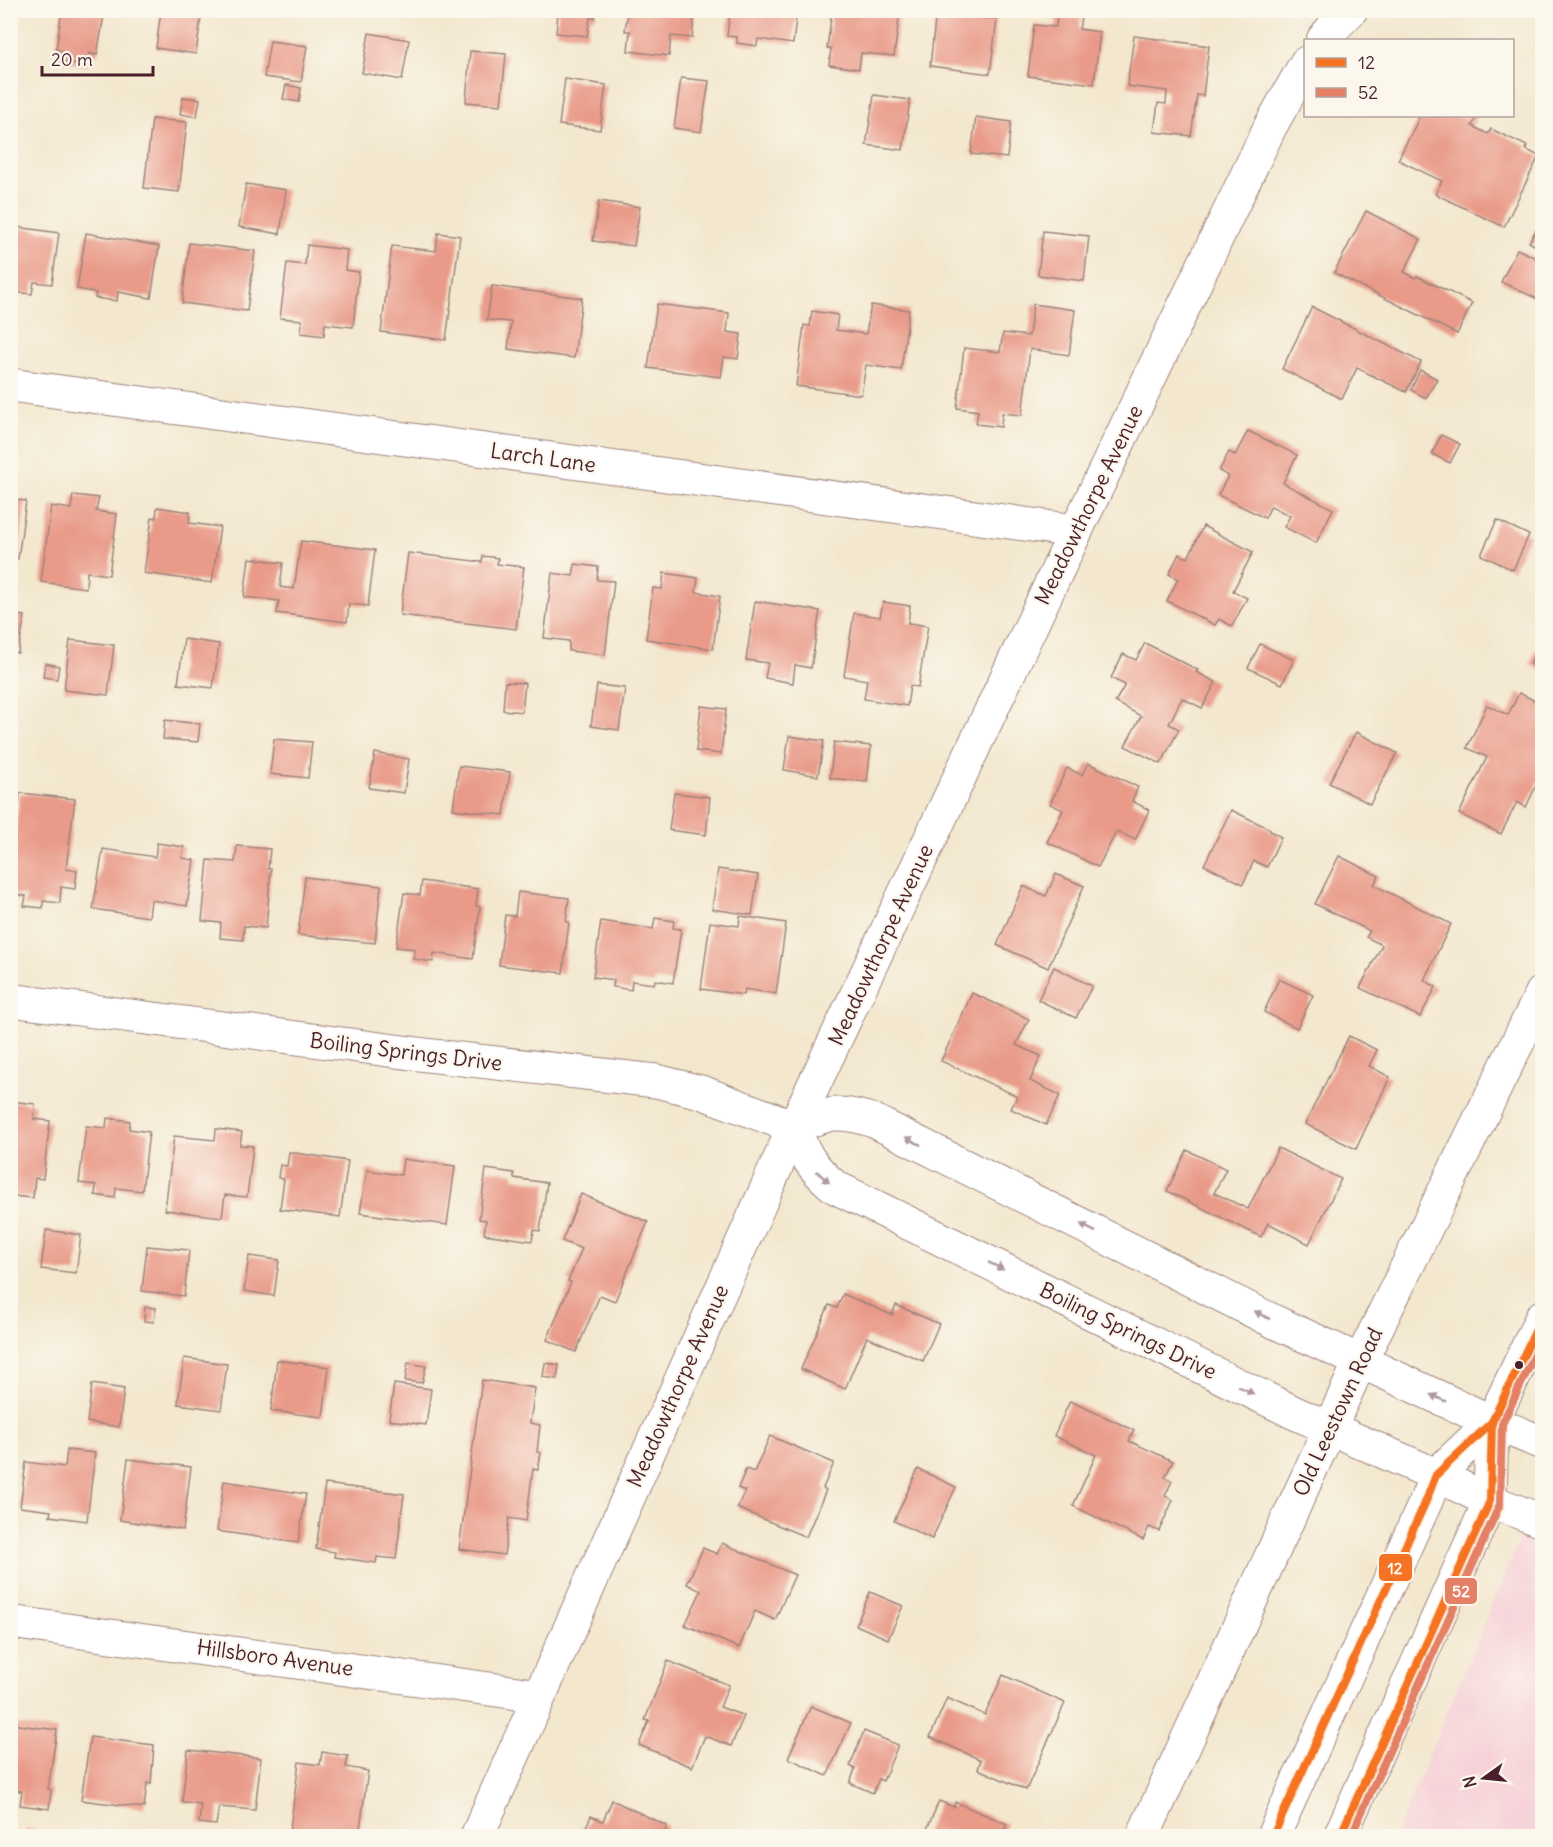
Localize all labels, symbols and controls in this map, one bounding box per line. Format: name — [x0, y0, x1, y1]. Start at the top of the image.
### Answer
scale bar — [42, 39, 153, 77]
legend — [1304, 39, 1514, 117]
text: 20 m — [51, 48, 93, 71]
text: 12 — [1358, 51, 1375, 74]
text: 52 — [1358, 81, 1378, 104]
street label: Meadowthorpe Avenue — [1028, 400, 1149, 609]
street label: Larch Lane — [489, 437, 598, 478]
street label: Meadowthorpe Avenue — [822, 840, 939, 1050]
street label: Boiling Springs Drive — [308, 1026, 504, 1077]
one-way arrow — [905, 1136, 922, 1145]
one-way arrow — [815, 1170, 830, 1183]
one-way arrow — [1079, 1223, 1096, 1233]
one-way arrow — [987, 1262, 1004, 1271]
street label: Boiling Springs Drive — [1035, 1276, 1221, 1385]
street label: Meadowthorpe Avenue — [621, 1280, 734, 1491]
one-way arrow — [1253, 1310, 1270, 1320]
street label: Old Leestown Road — [1287, 1323, 1388, 1500]
unlabelled marker — [1513, 1359, 1525, 1371]
one-way arrow — [1238, 1385, 1255, 1394]
one-way arrow — [1429, 1393, 1447, 1403]
line badge: 12 — [1378, 1553, 1413, 1582]
text: 12 — [1387, 1558, 1403, 1578]
line badge: 52 — [1444, 1577, 1478, 1605]
text: 52 — [1452, 1581, 1470, 1601]
street label: Hillsboro Avenue — [195, 1633, 355, 1682]
north arrow — [1454, 1748, 1514, 1808]
text: N — [1458, 1774, 1481, 1790]

